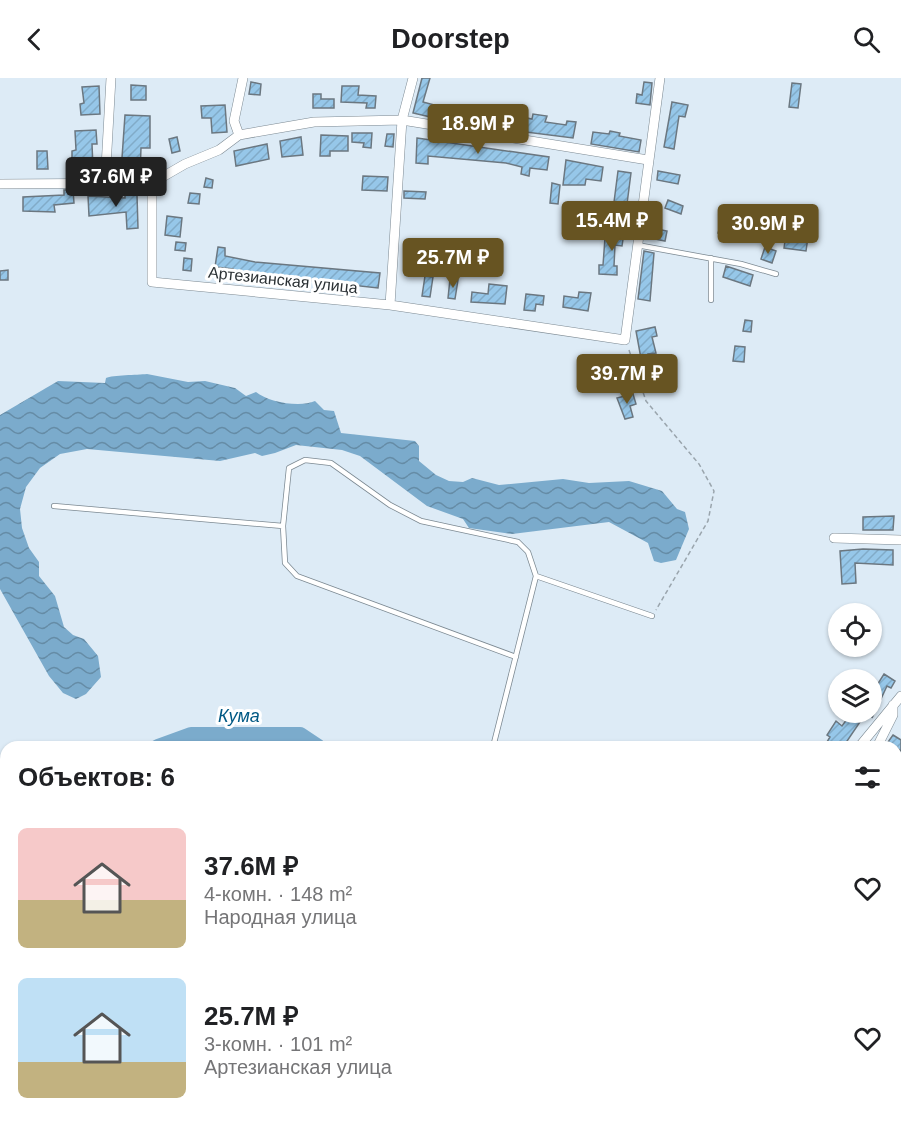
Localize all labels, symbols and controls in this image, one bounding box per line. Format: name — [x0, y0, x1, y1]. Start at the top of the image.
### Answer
icon: back — [18, 23, 51, 56]
icon: search — [850, 23, 883, 56]
text: Doorstep — [391, 24, 510, 54]
pin: 18.9M ₽ — [423, 104, 533, 155]
text: 18.9M ₽ — [442, 112, 514, 134]
pin: 37.6M ₽ — [61, 157, 171, 208]
text: 37.6M ₽ — [80, 165, 152, 187]
pin: 15.4M ₽ — [557, 201, 667, 252]
pin: 30.9M ₽ — [713, 204, 823, 255]
text: 15.4M ₽ — [576, 209, 648, 231]
text: 30.9M ₽ — [732, 212, 804, 234]
pin: 25.7M ₽ — [398, 238, 508, 289]
text: 25.7M ₽ — [417, 246, 489, 268]
street label: Артезианская улица — [207, 264, 359, 296]
pin: 39.7M ₽ — [572, 354, 682, 405]
text: 39.7M ₽ — [591, 362, 663, 384]
map controls — [828, 603, 882, 723]
button: locate — [828, 603, 882, 657]
button: layers — [828, 669, 882, 723]
water label: Кума — [218, 706, 260, 726]
icon: filters — [851, 761, 884, 794]
text: Объектов: 6 — [18, 762, 175, 792]
text: 37.6M ₽ — [204, 851, 299, 881]
icon: home — [66, 852, 138, 924]
icon: heart — [851, 872, 884, 905]
text: 4-комн. · 148 m² — [204, 883, 352, 905]
text: Народная улица — [204, 906, 357, 928]
text: 25.7M ₽ — [204, 1001, 299, 1031]
icon: home — [66, 1002, 138, 1074]
icon: heart — [851, 1022, 884, 1055]
text: 3-комн. · 101 m² — [204, 1033, 352, 1055]
text: Артезианская улица — [204, 1056, 392, 1078]

